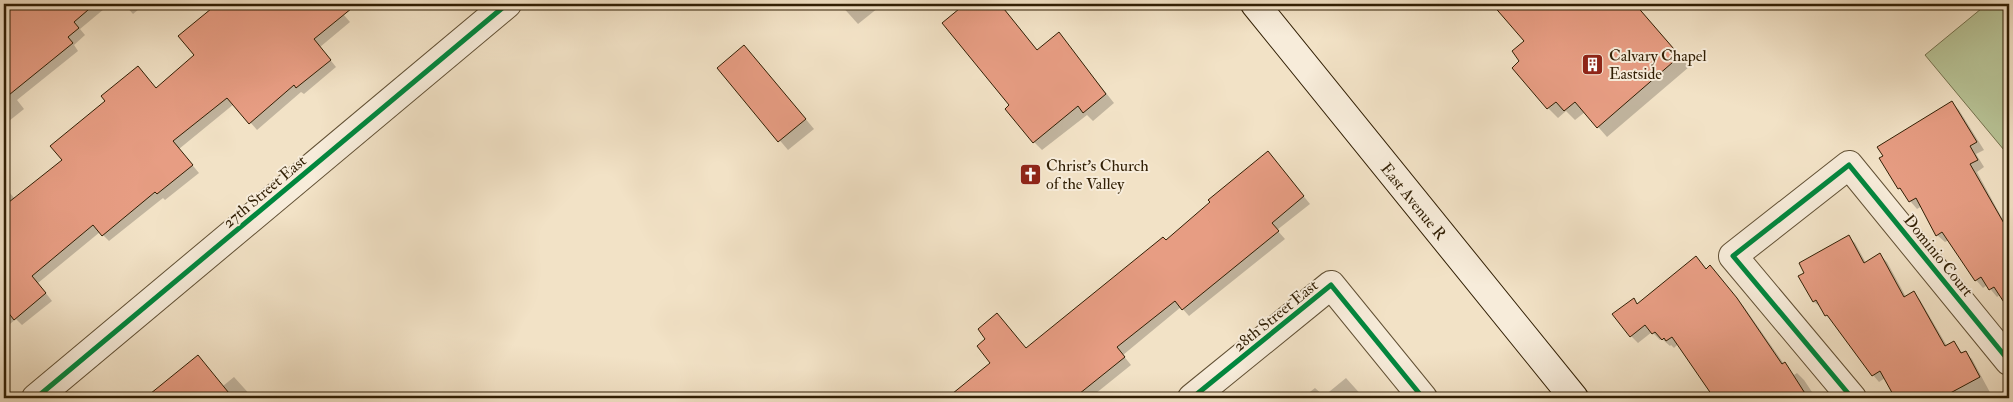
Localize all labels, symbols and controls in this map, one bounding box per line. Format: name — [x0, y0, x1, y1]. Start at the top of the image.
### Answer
place label: Calvary Chapel Eastside — [1609, 46, 1707, 84]
building icon: Calvary Chapel Eastside — [1581, 52, 1605, 76]
street label: 27th Street East — [219, 151, 311, 233]
place label: Christ's Church of the Valley — [1046, 156, 1149, 194]
street label: East Avenue R — [1376, 159, 1451, 245]
church icon: Christ's Church of the Valley — [1018, 162, 1042, 186]
street label: Dominio Court — [1899, 211, 1977, 301]
street label: 28th Street East — [1229, 276, 1322, 356]

